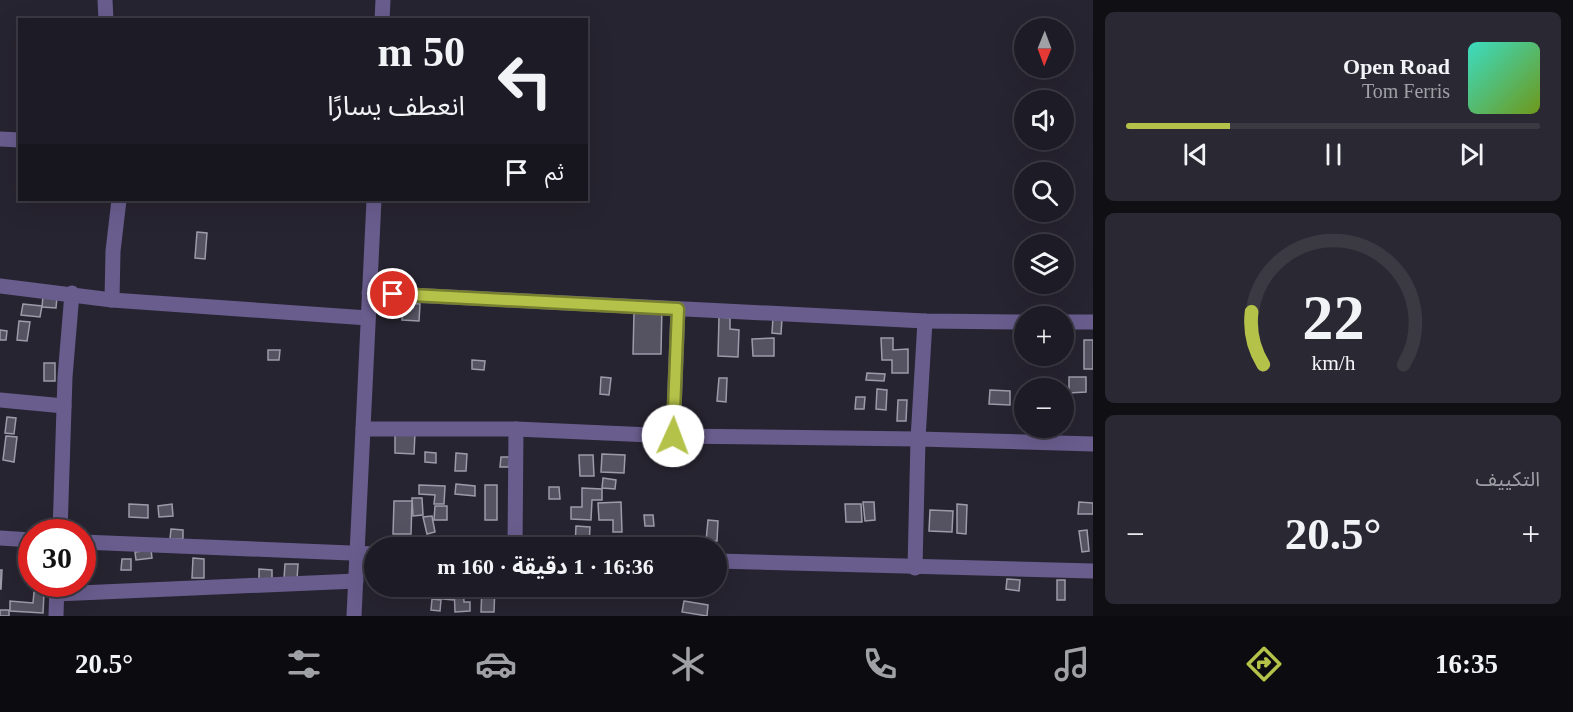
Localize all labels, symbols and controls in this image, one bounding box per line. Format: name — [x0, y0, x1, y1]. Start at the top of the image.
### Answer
north arrow — [1014, 18, 1074, 78]
map controls — [1014, 18, 1074, 438]
text: 50 m — [378, 29, 465, 75]
icon: left — [486, 42, 564, 120]
text: Open Road — [1343, 54, 1450, 79]
text: Tom Ferris — [1362, 80, 1450, 102]
button: sound — [1014, 90, 1074, 150]
text: انعطف يسارًا — [327, 91, 465, 121]
icon: previous — [1179, 138, 1212, 171]
icon: pause — [1317, 138, 1350, 171]
icon: next — [1455, 138, 1488, 171]
icon: arrive — [500, 156, 533, 189]
text: ثم — [545, 160, 564, 185]
button: search — [1014, 162, 1074, 222]
button: layers — [1014, 234, 1074, 294]
pin — [367, 268, 418, 319]
icon: arrive — [376, 277, 409, 310]
text: 22 — [1302, 283, 1364, 352]
button: + — [1014, 306, 1074, 366]
text: km/h — [1311, 351, 1355, 375]
button: − — [1014, 378, 1074, 438]
position arrow — [641, 404, 705, 468]
text: التكييف — [1476, 468, 1540, 490]
text: 20.5° — [1285, 509, 1381, 559]
text: − — [1126, 516, 1145, 552]
text: + — [1521, 516, 1540, 552]
speed limit sign: 30 — [18, 519, 96, 597]
text: 16:36 · 1 دقيقة · 160 m — [437, 554, 654, 579]
icon: filters — [283, 643, 325, 685]
icon: car — [475, 643, 517, 685]
icon: climate — [667, 643, 709, 685]
icon: phone — [859, 643, 901, 685]
icon: music — [1051, 643, 1093, 685]
icon: directions — [1243, 643, 1285, 685]
text: 20.5° — [75, 649, 133, 679]
text: 16:35 — [1435, 649, 1498, 679]

